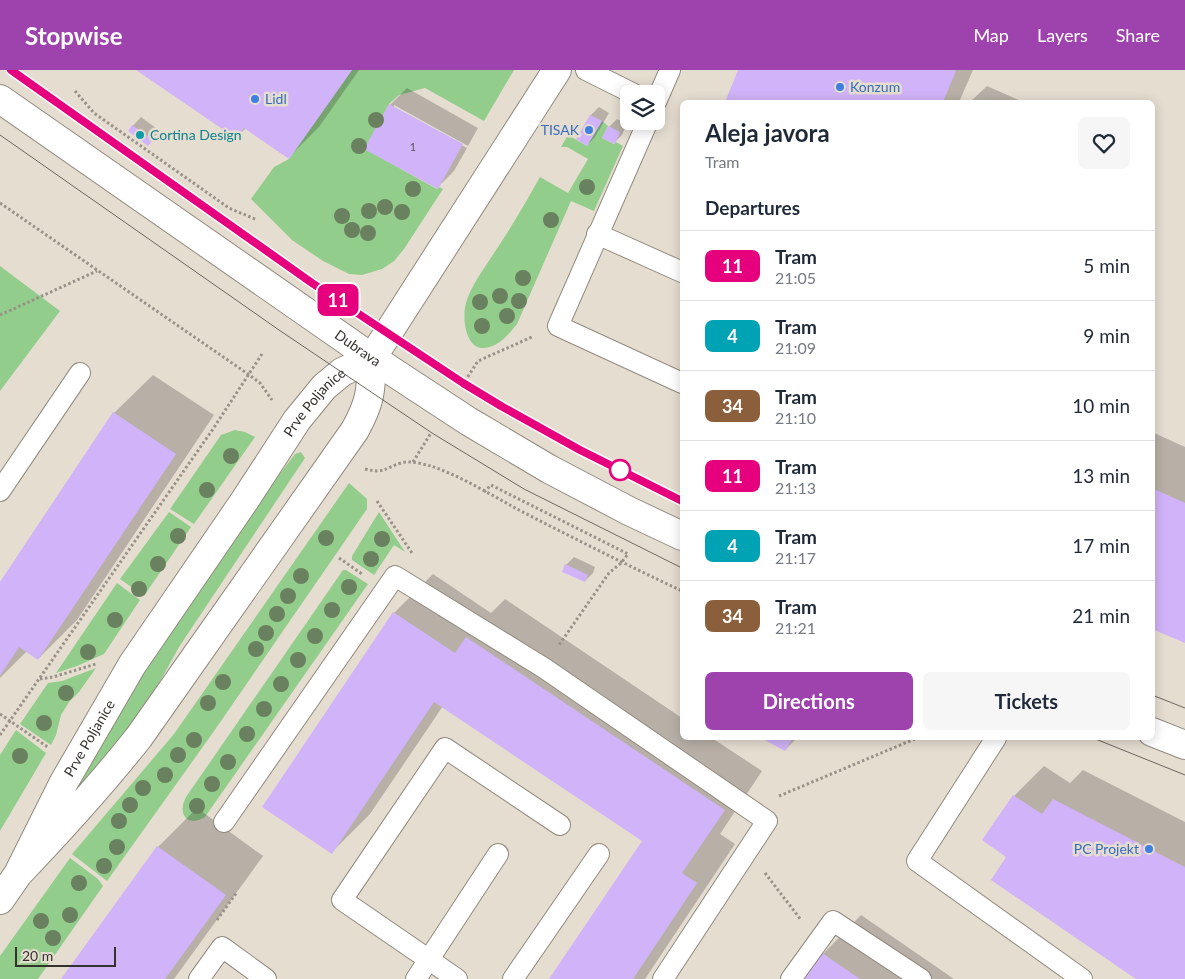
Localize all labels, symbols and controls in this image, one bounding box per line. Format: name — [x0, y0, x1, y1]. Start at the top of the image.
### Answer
text: Stopwise — [25, 21, 122, 50]
text: Map — [973, 24, 1009, 46]
text: Layers — [1037, 24, 1088, 46]
text: Share — [1116, 24, 1160, 46]
place label: Konzum — [850, 78, 900, 95]
marker: Konzum — [834, 81, 846, 93]
map controls — [620, 85, 665, 130]
button: layers — [620, 85, 665, 130]
place label: Lidl — [265, 90, 287, 107]
marker: Lidl — [249, 93, 261, 105]
button: heart — [1078, 117, 1130, 169]
text: Aleja javora — [705, 118, 830, 147]
place label: TISAK — [541, 121, 580, 138]
marker: TISAK — [583, 124, 595, 136]
place label: Cortina Design — [150, 126, 242, 143]
marker: Cortina Design — [134, 129, 146, 141]
house number: 1 — [410, 140, 416, 153]
text: Tram — [705, 152, 740, 171]
text: Departures — [705, 196, 800, 219]
text: Tram — [775, 245, 817, 268]
text: 5 min — [1083, 254, 1130, 277]
text: 11 — [722, 255, 743, 277]
text: 21:05 — [775, 268, 816, 287]
line badge: 11 — [316, 284, 360, 316]
text: 11 — [328, 289, 348, 311]
text: Tram — [775, 315, 817, 338]
text: 9 min — [1083, 324, 1130, 347]
text: 4 — [727, 325, 738, 347]
street label: Dubrava — [332, 326, 384, 370]
text: 21:09 — [775, 338, 816, 357]
street label: Prve Poljanice — [279, 364, 349, 440]
text: Tram — [775, 385, 817, 408]
text: 10 min — [1072, 394, 1130, 417]
text: 34 — [722, 395, 743, 417]
text: 21:10 — [775, 408, 816, 427]
text: Tram — [775, 455, 817, 478]
unlabelled marker — [609, 459, 631, 481]
text: 13 min — [1072, 464, 1130, 487]
text: 11 — [722, 465, 743, 487]
text: 21:13 — [775, 478, 816, 497]
text: Tram — [775, 525, 817, 548]
text: 17 min — [1072, 534, 1130, 557]
text: 4 — [727, 535, 738, 557]
text: 21:17 — [775, 548, 816, 567]
text: Tram — [775, 595, 817, 618]
text: 21 min — [1072, 604, 1130, 627]
text: 34 — [722, 605, 743, 627]
text: 21:21 — [775, 618, 816, 637]
button: Directions — [705, 672, 913, 730]
button: Tickets — [923, 672, 1130, 730]
street label: Prve Poljanice — [60, 697, 118, 780]
place label: PC Projekt — [1074, 840, 1139, 857]
marker: PC Projekt — [1143, 843, 1155, 855]
scale bar — [15, 944, 116, 967]
text: 20 m — [22, 947, 53, 964]

